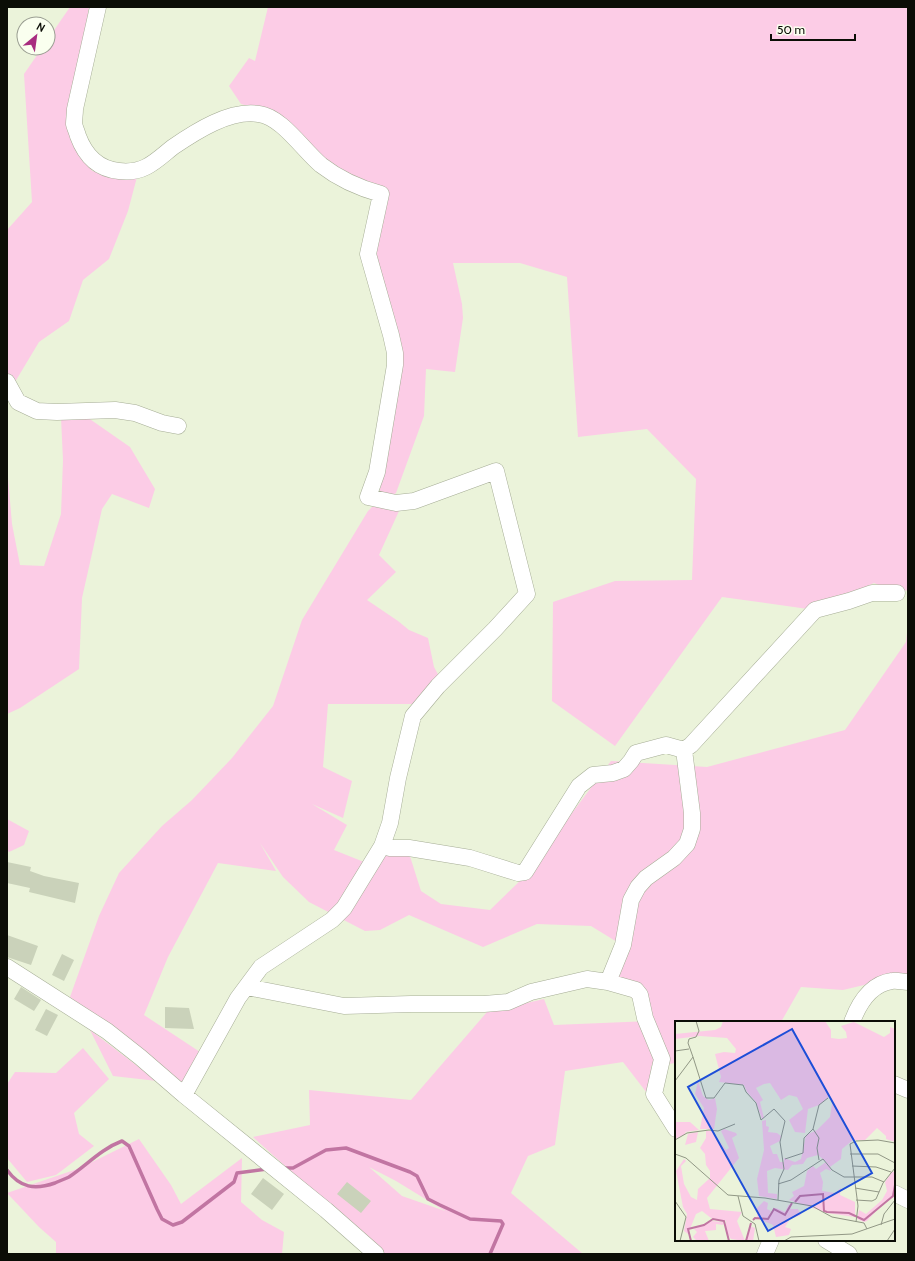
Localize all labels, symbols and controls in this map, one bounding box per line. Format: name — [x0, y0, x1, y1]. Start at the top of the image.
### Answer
north arrow — [16, 16, 56, 56]
scale bar — [771, 16, 855, 42]
text: N — [34, 19, 48, 35]
text: 50 m — [777, 22, 805, 37]
inset map — [675, 1021, 895, 1241]

